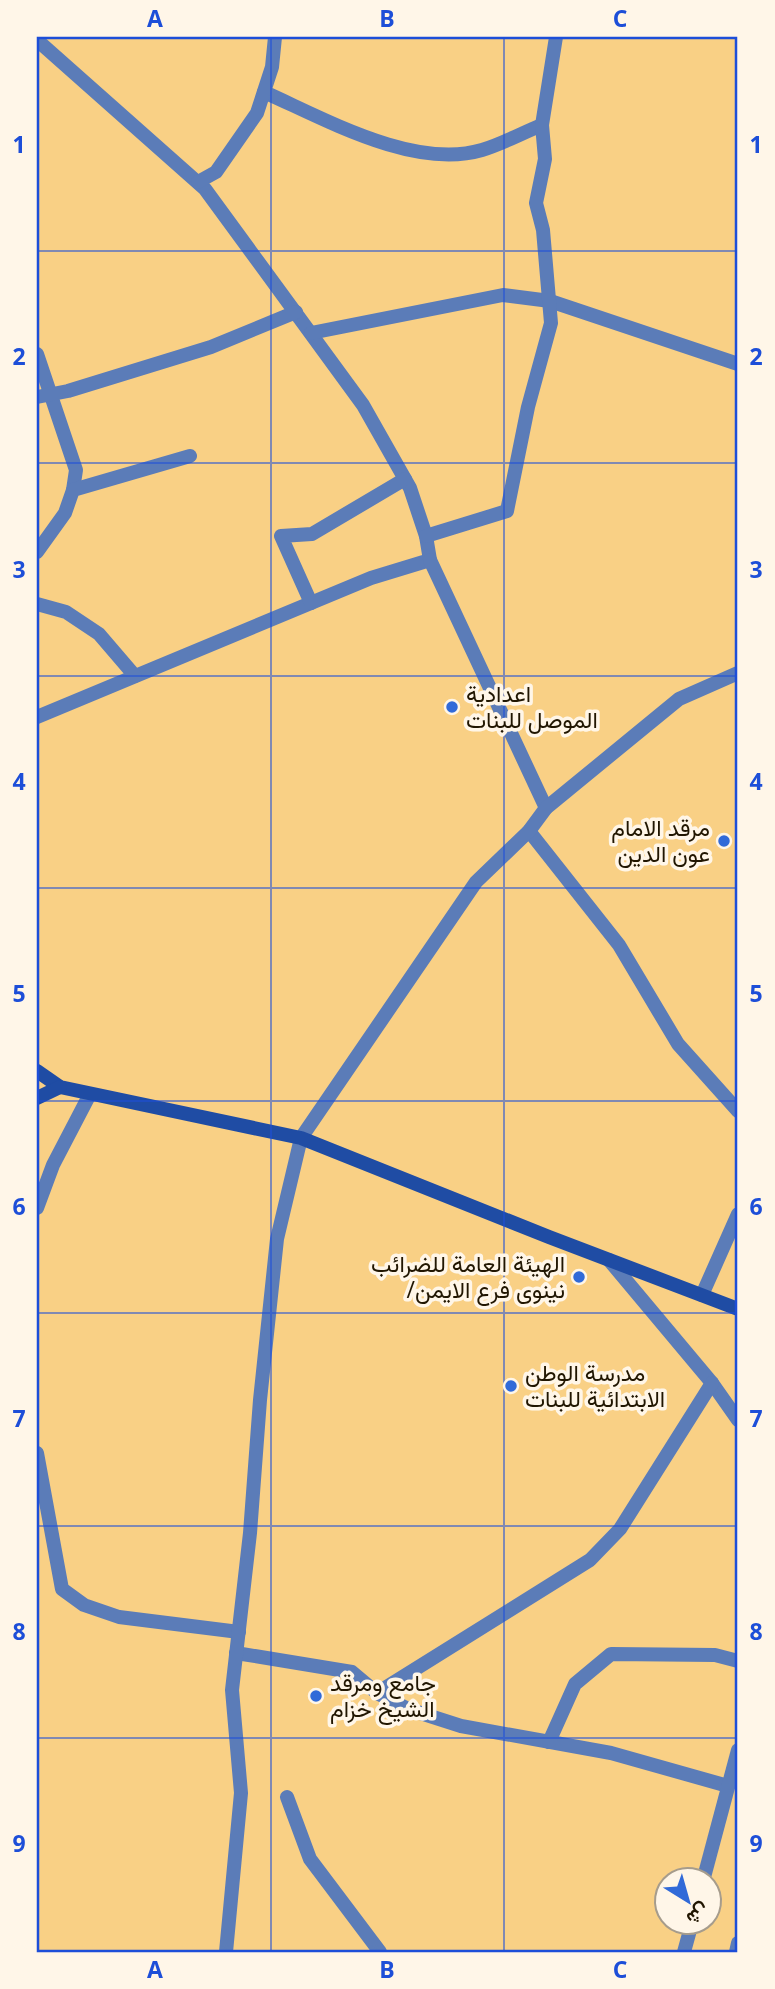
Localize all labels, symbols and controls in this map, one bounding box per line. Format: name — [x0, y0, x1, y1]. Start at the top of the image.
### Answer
text: A — [147, 2, 163, 34]
text: B — [379, 2, 395, 34]
text: C — [613, 2, 627, 34]
text: 1 — [12, 128, 26, 160]
text: 1 — [749, 128, 763, 160]
text: 2 — [12, 340, 26, 372]
text: 2 — [749, 340, 763, 372]
text: 3 — [12, 553, 26, 585]
text: 3 — [749, 553, 763, 585]
place label: اعدادية الموصل للبنات — [466, 677, 598, 735]
marker: اعدادية الموصل للبنات — [444, 699, 460, 715]
text: 4 — [12, 765, 26, 797]
text: 4 — [749, 765, 763, 797]
place label: مرقد الامام عون الدين — [611, 811, 710, 869]
marker: مرقد الامام عون الدين — [716, 833, 732, 849]
text: 5 — [12, 977, 26, 1009]
text: 5 — [749, 977, 763, 1009]
text: 6 — [12, 1190, 26, 1222]
text: 6 — [749, 1190, 763, 1222]
place label: الهيئة العامة للضرائب /نينوى فرع الايمن — [371, 1247, 565, 1306]
marker: الهيئة العامة للضرائب /نينوى فرع الايمن — [571, 1269, 587, 1285]
place label: مدرسة الوطن الابتدائية للبنات — [525, 1356, 665, 1414]
marker: مدرسة الوطن الابتدائية للبنات — [503, 1378, 519, 1394]
text: 7 — [12, 1402, 26, 1434]
text: 7 — [749, 1402, 763, 1434]
text: 8 — [12, 1615, 26, 1647]
text: 8 — [749, 1615, 763, 1647]
place label: جامع ومرقد الشيخ خزام — [330, 1666, 436, 1725]
marker: جامع ومرقد الشيخ خزام — [308, 1688, 324, 1704]
text: 9 — [12, 1827, 26, 1859]
text: 9 — [749, 1827, 763, 1859]
north arrow — [652, 1867, 722, 1937]
text: ش — [681, 1897, 715, 1932]
text: A — [147, 1953, 163, 1985]
text: B — [379, 1953, 395, 1985]
text: C — [613, 1953, 627, 1985]

